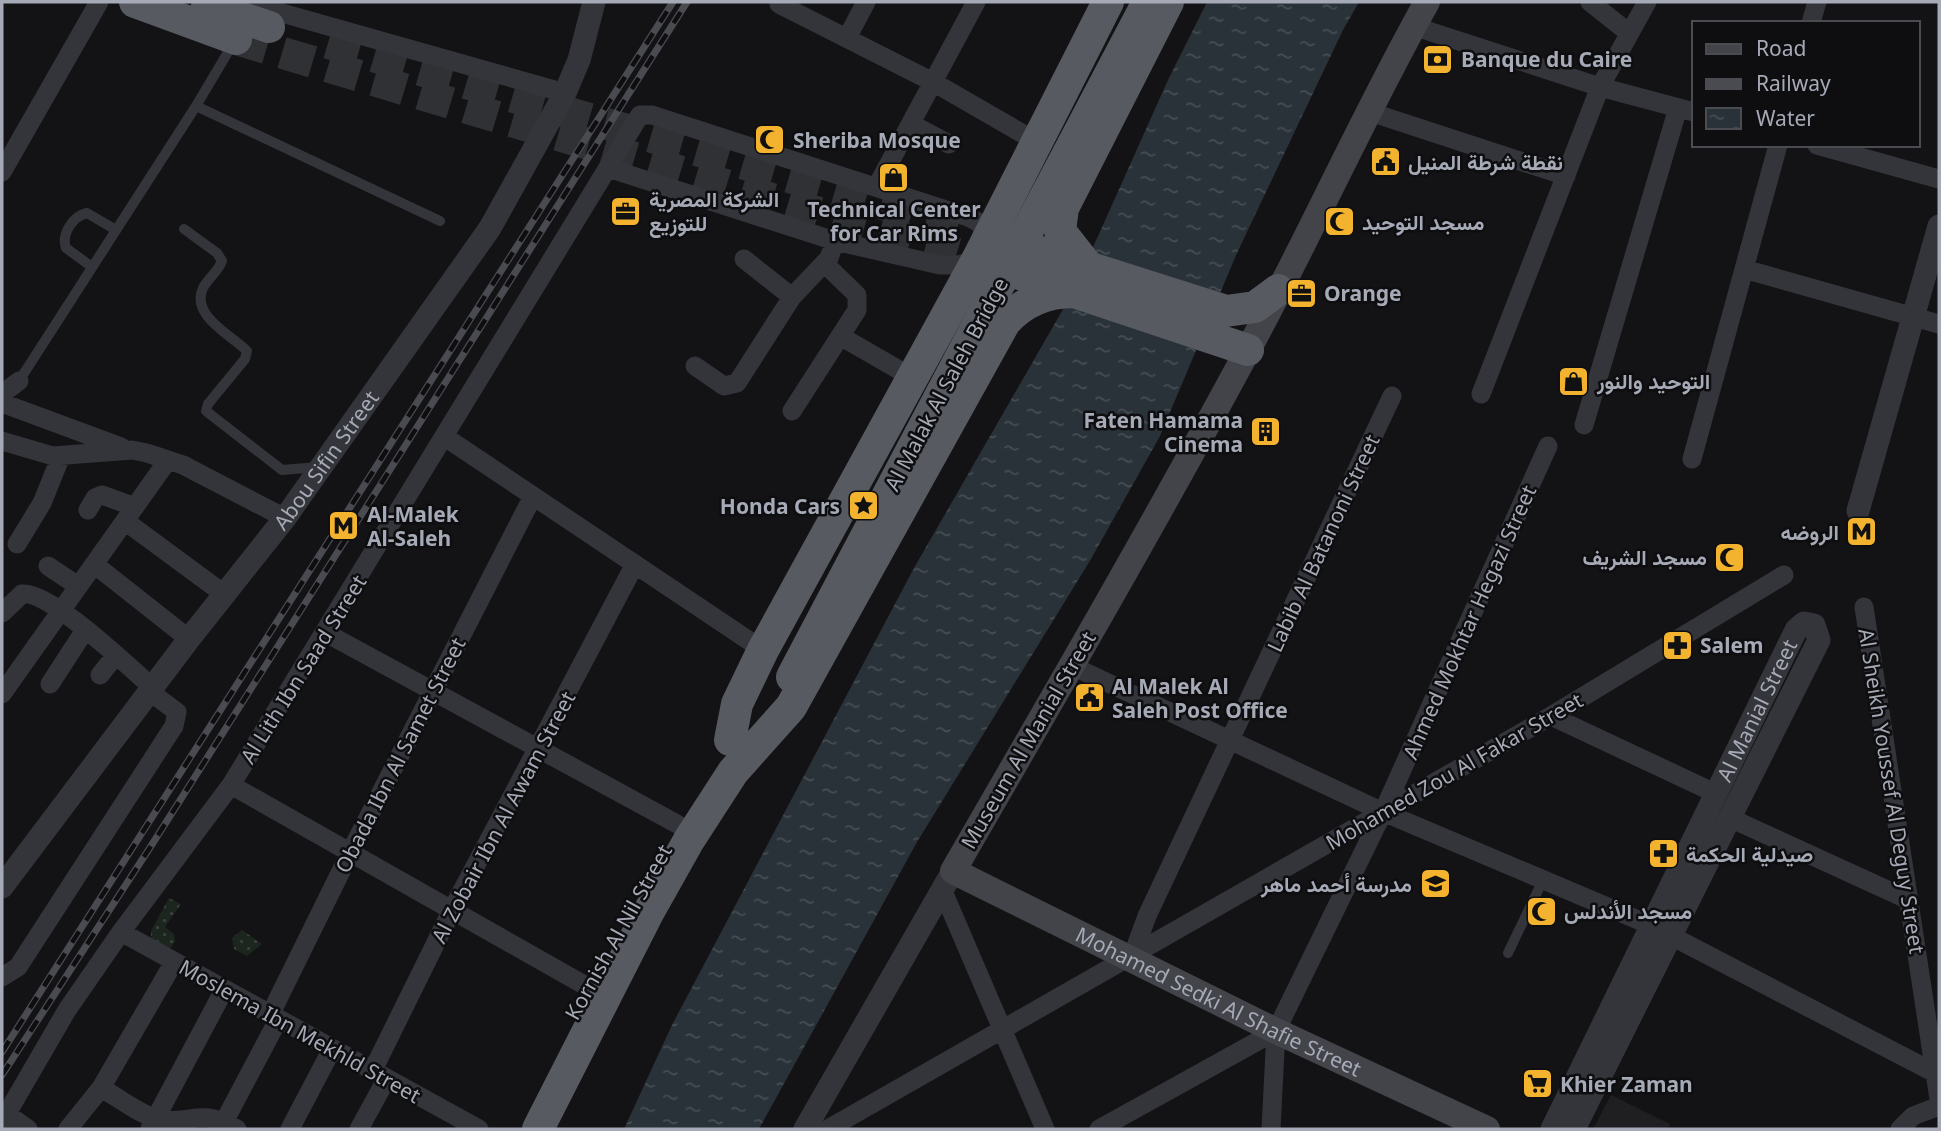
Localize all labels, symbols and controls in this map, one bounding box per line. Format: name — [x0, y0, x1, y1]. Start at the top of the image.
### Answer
legend — [1692, 21, 1920, 147]
text: Road — [1756, 34, 1806, 62]
bank icon: Banque du Caire — [1421, 42, 1455, 76]
place label: Banque du Caire — [1461, 45, 1632, 73]
text: Railway — [1756, 69, 1831, 97]
text: Water — [1756, 104, 1815, 132]
mosque icon: Sheriba Mosque — [753, 123, 787, 157]
place label: Sheriba Mosque — [793, 126, 961, 154]
public building icon: نقطة شرطة المنيل — [1368, 145, 1402, 179]
place label: نقطة شرطة المنيل — [1408, 148, 1563, 176]
shop icon: Technical Center for Car Rims — [877, 160, 911, 194]
place label: الشركة المصرية للتوزيع — [649, 185, 779, 238]
office icon: الشركة المصرية للتوزيع — [609, 194, 643, 228]
place label: Technical Center for Car Rims — [807, 195, 981, 247]
mosque icon: مسجد التوحيد — [1322, 205, 1356, 239]
place label: مسجد التوحيد — [1362, 208, 1484, 236]
street label: Al Malak Al Saleh Bridge — [878, 272, 1014, 496]
office icon: Orange — [1284, 276, 1318, 310]
place label: Orange — [1324, 279, 1402, 307]
shop icon: التوحيد والنور — [1557, 364, 1591, 398]
place label: التوحيد والنور — [1596, 367, 1710, 395]
street label: Abou Sifin Street — [267, 385, 385, 535]
place label: Faten Hamama Cinema — [1083, 406, 1243, 458]
building icon: Faten Hamama Cinema — [1249, 415, 1283, 449]
street label: Labib Al Batanoni Street — [1260, 429, 1386, 656]
street label: Ahmed Mokhtar Hegazi Street — [1396, 480, 1542, 763]
place icon: Honda Cars — [846, 489, 880, 523]
place label: Honda Cars — [720, 492, 840, 520]
place label: Al-Malek Al-Saleh — [367, 500, 460, 552]
metro station icon: Al-Malek Al-Saleh — [327, 509, 361, 543]
metro station icon: الروضه — [1845, 515, 1879, 549]
place label: الروضه — [1781, 518, 1839, 546]
mosque icon: مسجد الشريف — [1713, 540, 1747, 574]
place label: مسجد الشريف — [1582, 543, 1707, 571]
street label: Al Lith Ibn Saad Street — [234, 569, 373, 769]
street label: Museum Al Manial Street — [954, 626, 1102, 854]
street label: Al Sheikh Youssef Al Deguy Street — [1852, 626, 1932, 956]
pharmacy icon: Salem — [1660, 628, 1694, 662]
place label: Salem — [1700, 631, 1763, 659]
street label: Obada Ibn Al Samet Street — [328, 632, 472, 877]
street label: Al Manial Street — [1710, 634, 1803, 786]
place label: Al Malek Al Saleh Post Office — [1112, 672, 1288, 724]
public building icon: Al Malek Al Saleh Post Office — [1072, 681, 1106, 715]
street label: Al Zobair Ibn Al Awam Street — [425, 686, 582, 948]
street label: Mohamed Zou Al Fakar Street — [1320, 686, 1588, 856]
pharmacy icon: صيدلية الحكمة — [1646, 837, 1680, 871]
street label: Kornish Al Nil Street — [558, 839, 678, 1025]
place label: صيدلية الحكمة — [1686, 840, 1813, 868]
school or university icon: مدرسة أحمد ماهر — [1418, 867, 1452, 901]
place label: مدرسة أحمد ماهر — [1260, 870, 1412, 898]
mosque icon: مسجد الأندلس — [1524, 894, 1558, 928]
place label: مسجد الأندلس — [1564, 897, 1692, 925]
street label: Mohamed Sedki Al Shafie Street — [1071, 920, 1366, 1083]
street label: Moslema Ibn Mekhld Street — [174, 953, 426, 1109]
supermarket icon: Khier Zaman — [1520, 1067, 1554, 1101]
place label: Khier Zaman — [1560, 1070, 1693, 1098]

